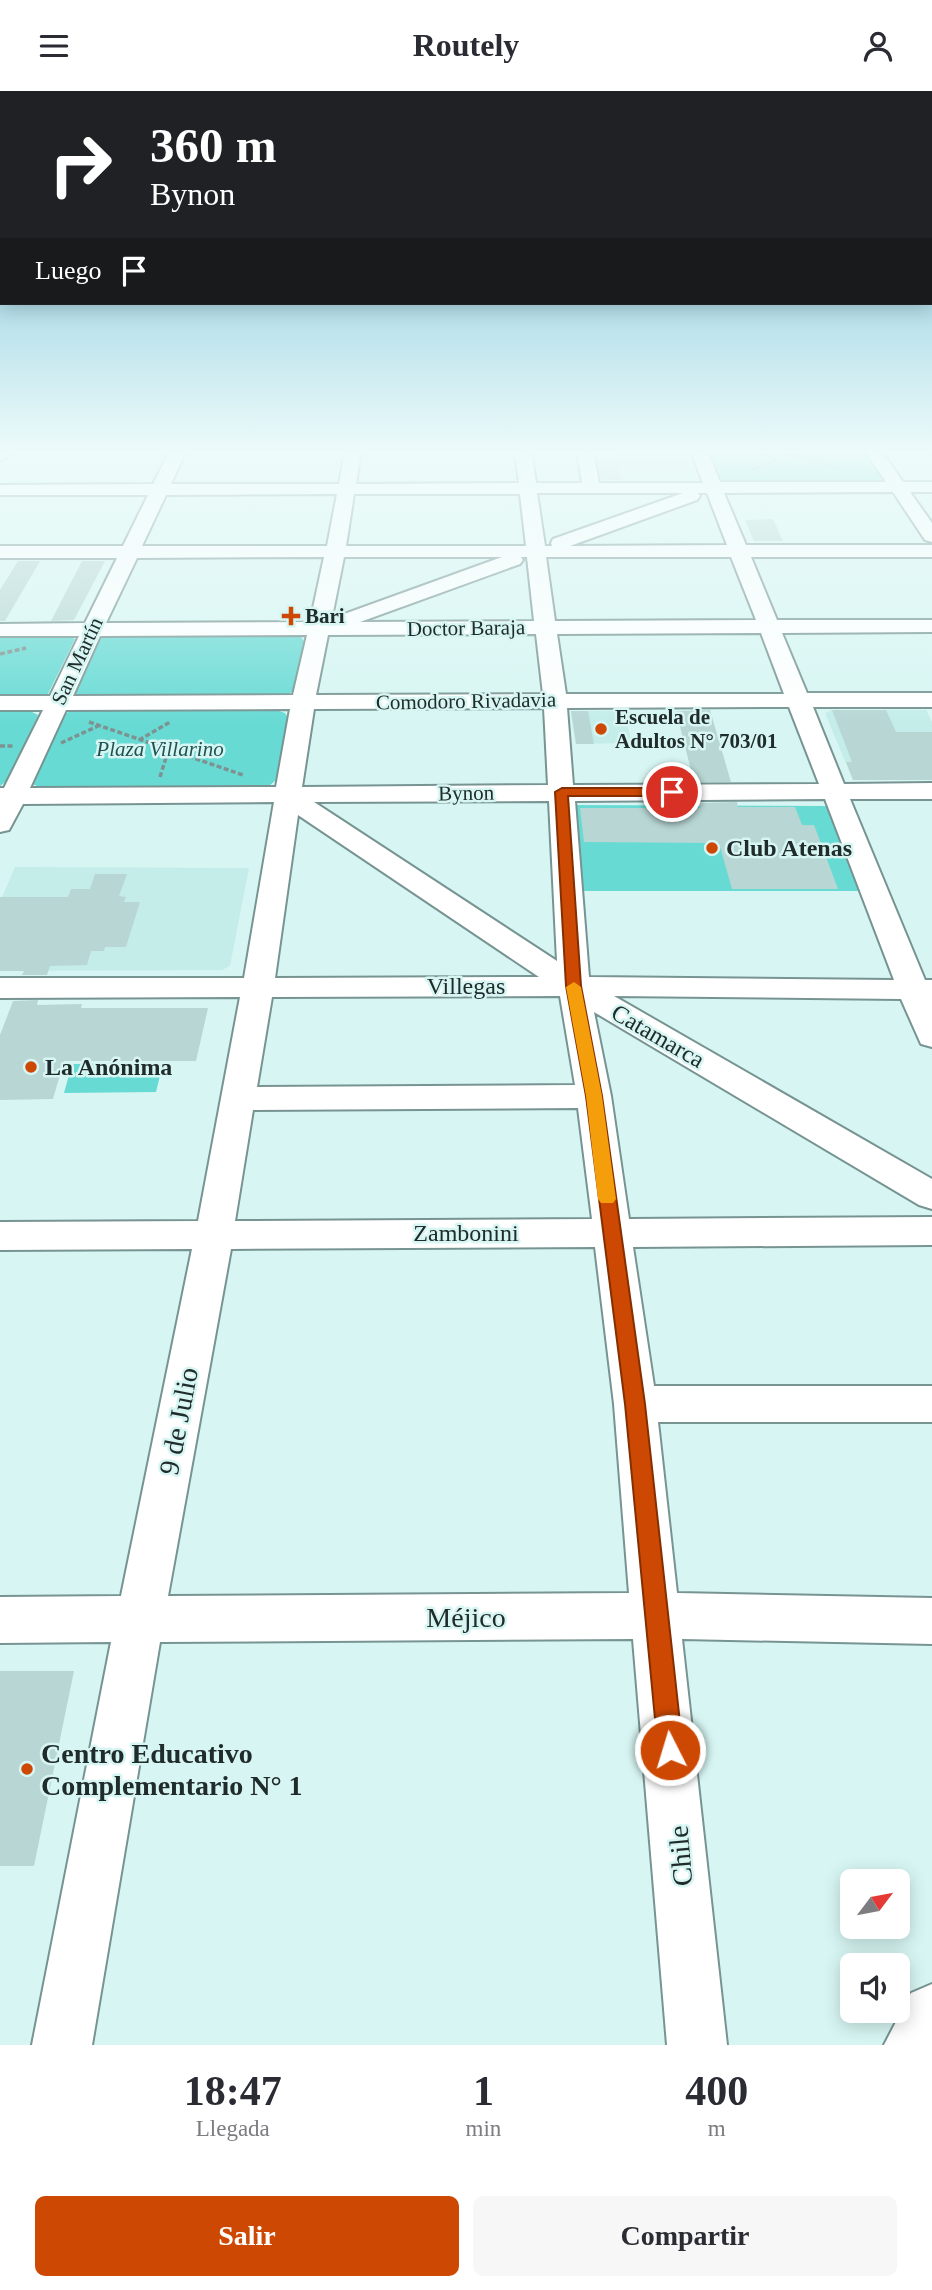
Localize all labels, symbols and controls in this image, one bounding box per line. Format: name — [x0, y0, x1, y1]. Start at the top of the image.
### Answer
icon: menu — [35, 27, 73, 65]
text: Routely — [413, 27, 519, 63]
icon: person — [859, 27, 897, 65]
text: 360 m — [150, 118, 277, 173]
icon: right — [35, 119, 126, 210]
text: Bynon — [150, 176, 235, 212]
icon: arrive — [115, 252, 153, 290]
text: Luego — [35, 256, 101, 285]
place label: Bari — [305, 604, 345, 628]
marker: Bari — [283, 608, 299, 624]
street label: San Martín — [46, 613, 108, 709]
street label: Doctor Baraja — [407, 615, 526, 641]
street label: Comodoro Rivadavia — [376, 687, 557, 715]
place label: Escuela de Adultos N° 703/01 — [615, 705, 777, 753]
marker: Escuela de Adultos N° 703/01 — [593, 721, 609, 737]
park label: Plaza Villarino — [95, 737, 224, 761]
pin — [642, 762, 702, 822]
icon: arrive — [653, 773, 691, 811]
street label: Bynon — [438, 781, 495, 805]
place label: Club Atenas — [726, 835, 852, 861]
marker: Club Atenas — [704, 840, 720, 856]
street label: Villegas — [427, 973, 505, 999]
street label: Catamarca — [607, 999, 709, 1073]
place label: La Anónima — [45, 1054, 172, 1080]
marker: La Anónima — [23, 1059, 39, 1075]
street label: Zambonini — [413, 1220, 519, 1246]
street label: 9 de Julio — [153, 1365, 204, 1477]
street label: Méjico — [426, 1602, 506, 1633]
position arrow — [633, 1713, 707, 1787]
place label: Centro Educativo Complementario N° 1 — [41, 1738, 303, 1801]
marker: Centro Educativo Complementario N° 1 — [19, 1761, 35, 1777]
street label: Chile — [662, 1824, 699, 1888]
north arrow — [840, 1869, 910, 1939]
map controls — [840, 1869, 910, 2023]
button: sound — [840, 1953, 910, 2023]
text: 18:47 — [184, 2068, 282, 2114]
text: 1 — [473, 2068, 494, 2114]
text: 400 — [685, 2068, 748, 2114]
text: Llegada — [196, 2116, 270, 2141]
text: min — [466, 2116, 501, 2141]
text: m — [708, 2116, 726, 2141]
button: Salir — [35, 2196, 459, 2276]
button: Compartir — [473, 2196, 897, 2276]

